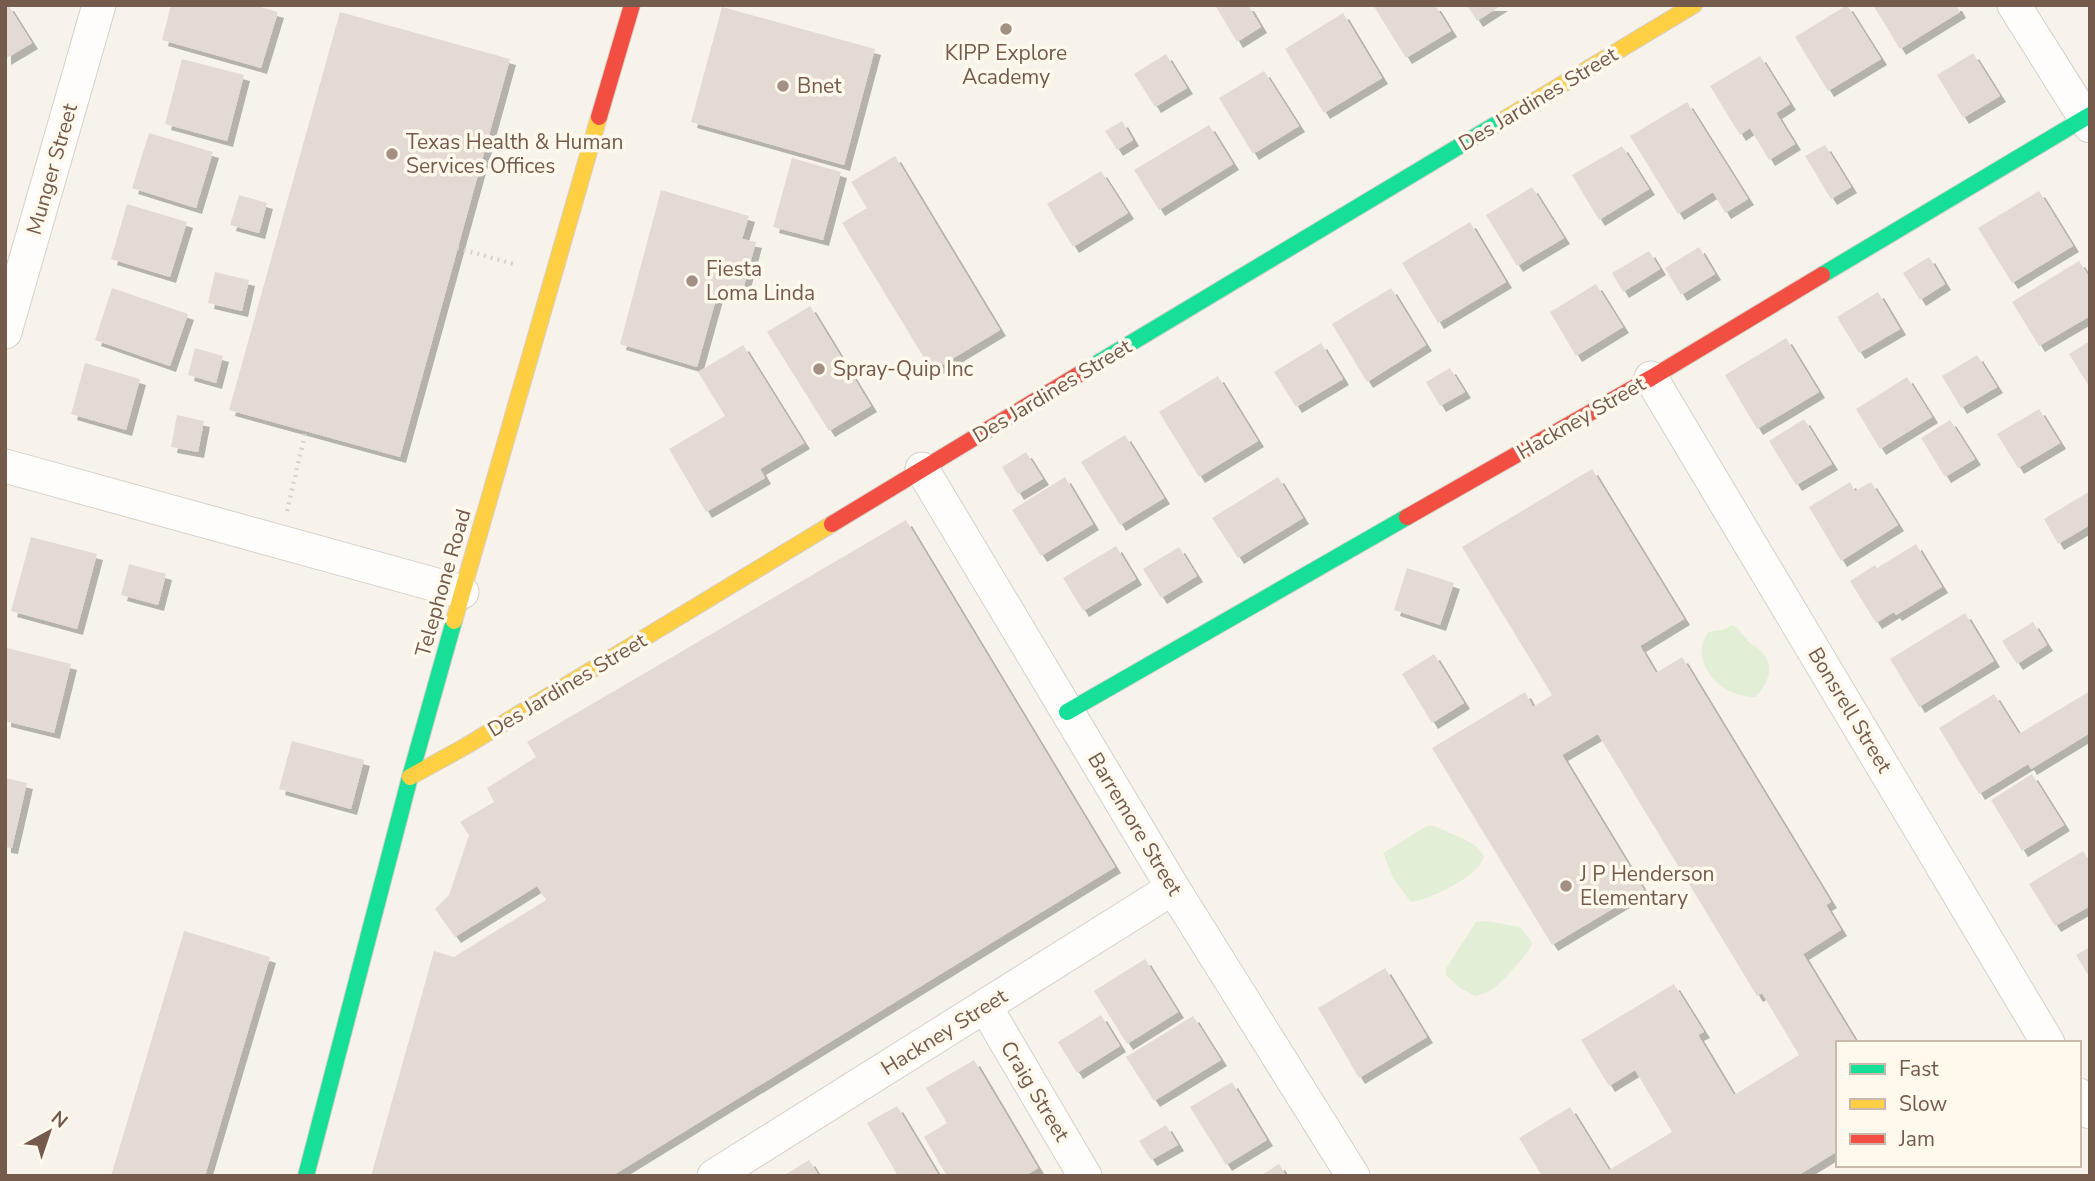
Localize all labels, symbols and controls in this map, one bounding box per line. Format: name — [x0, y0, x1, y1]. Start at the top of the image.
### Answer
marker: KIPP Explore Academy — [998, 21, 1014, 37]
place label: KIPP Explore Academy — [945, 39, 1067, 91]
street label: Des Jardines Street — [1453, 40, 1623, 158]
place label: Bnet — [797, 72, 842, 100]
marker: Bnet — [775, 78, 791, 94]
street label: Munger Street — [20, 99, 84, 238]
place label: Texas Health & Human Services Offices — [406, 128, 623, 180]
marker: Texas Health & Human Services Offices — [384, 146, 400, 162]
place label: Fiesta Loma Linda — [706, 255, 815, 307]
marker: Fiesta Loma Linda — [684, 273, 700, 289]
street label: Des Jardines Street — [967, 332, 1137, 450]
place label: Spray-Quip Inc — [833, 355, 974, 383]
marker: Spray-Quip Inc — [811, 361, 827, 377]
street label: Hackney Street — [1512, 370, 1651, 466]
street label: Telephone Road — [408, 506, 478, 660]
street label: Des Jardines Street — [482, 626, 652, 744]
street label: Bonsrell Street — [1802, 642, 1899, 778]
street label: Barremore Street — [1081, 747, 1189, 901]
place label: J P Henderson Elementary — [1579, 860, 1715, 912]
marker: J P Henderson Elementary — [1558, 878, 1574, 894]
street label: Hackney Street — [876, 982, 1013, 1082]
street label: Craig Street — [994, 1036, 1076, 1147]
legend — [1836, 1041, 2081, 1167]
text: Fast — [1899, 1055, 1939, 1083]
text: Slow — [1899, 1090, 1948, 1118]
north arrow — [14, 1097, 84, 1167]
text: N — [45, 1105, 73, 1134]
text: Jam — [1898, 1125, 1935, 1153]

